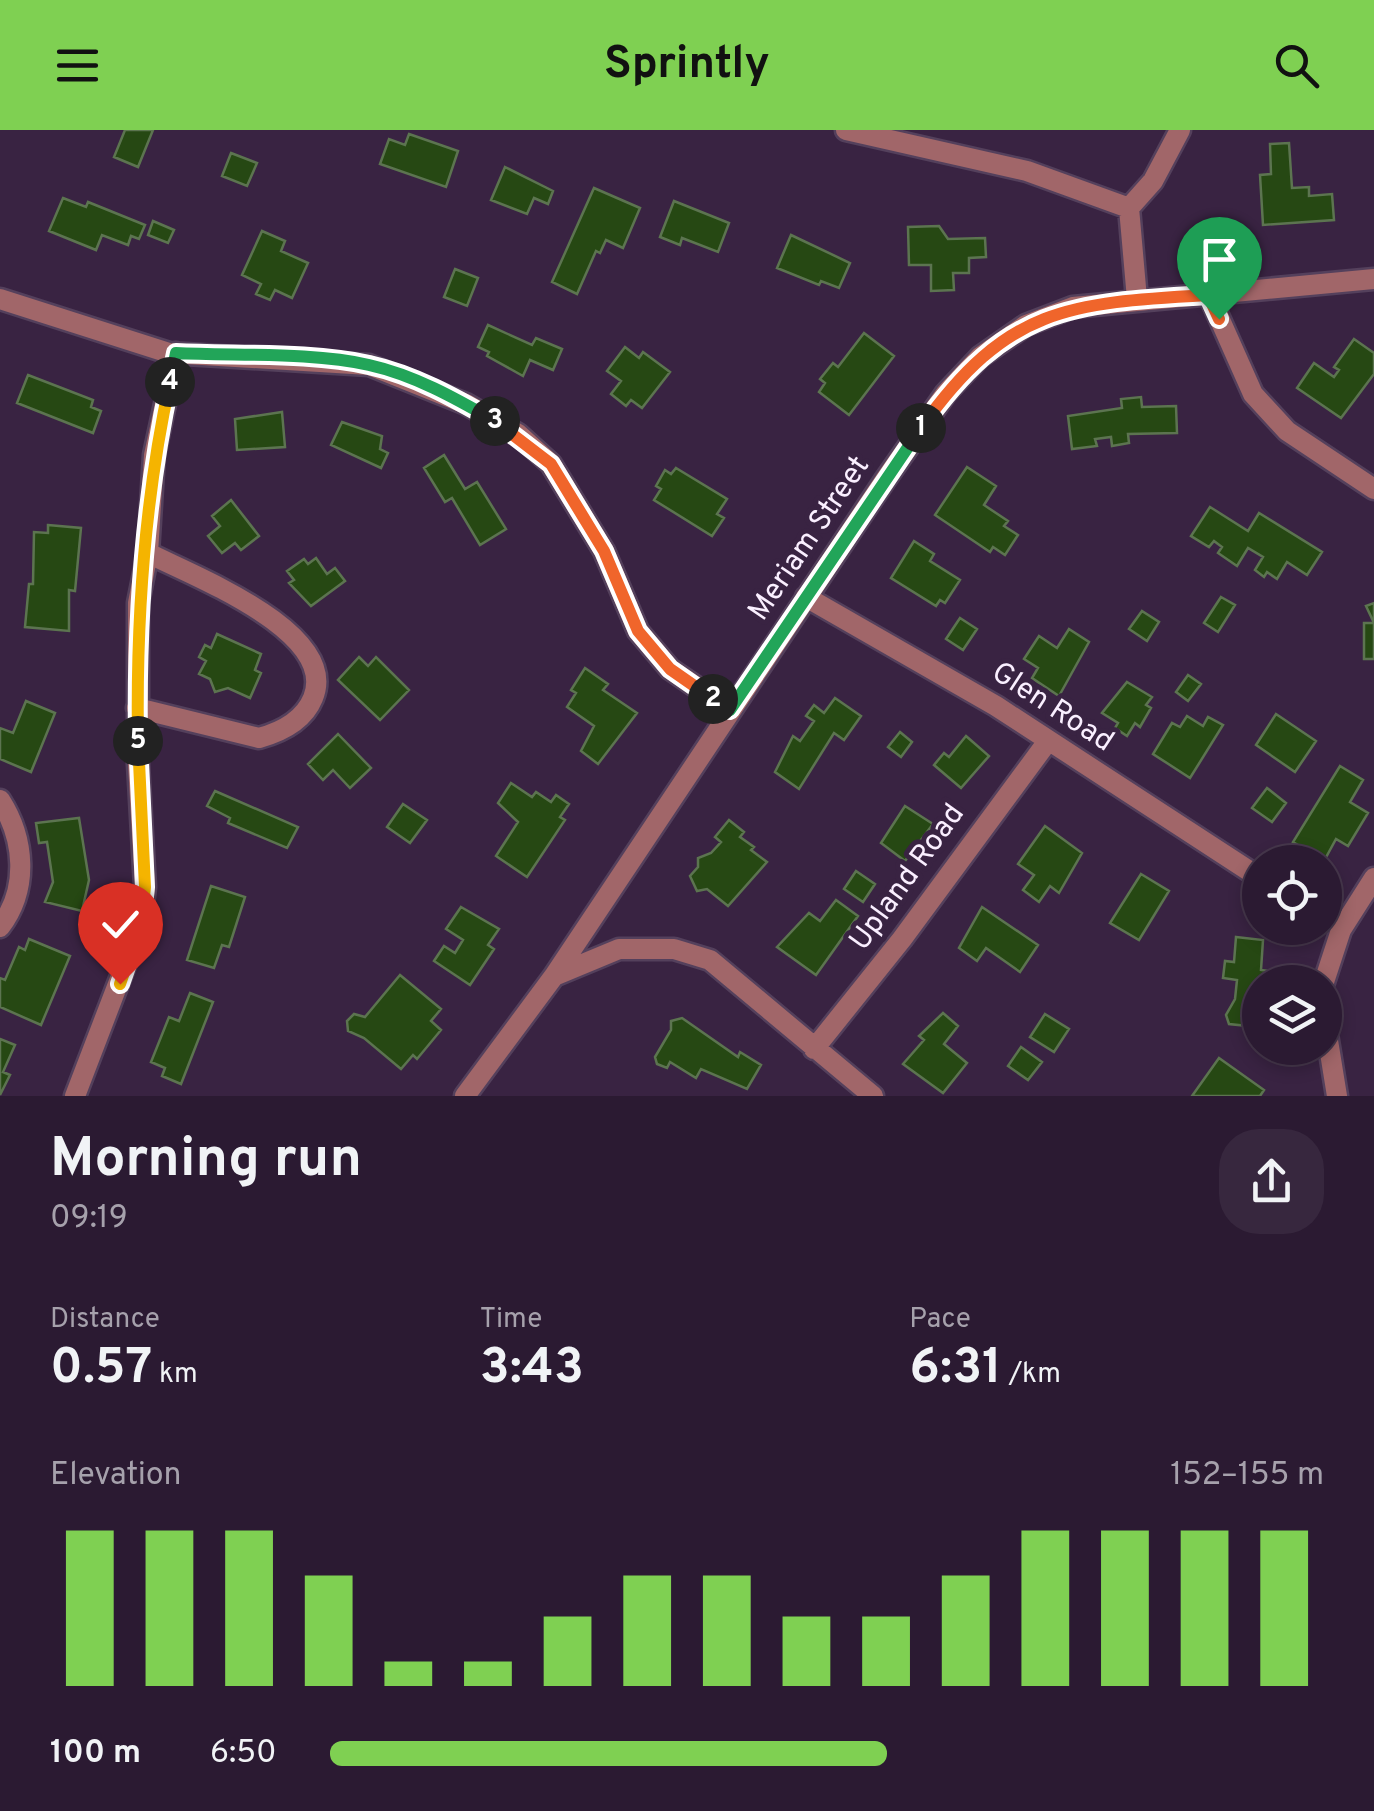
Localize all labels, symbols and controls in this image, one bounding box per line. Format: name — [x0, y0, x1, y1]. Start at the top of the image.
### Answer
text: Sprintly — [604, 37, 770, 94]
icon: menu — [50, 38, 105, 93]
icon: search — [1269, 38, 1324, 93]
pin — [1177, 217, 1262, 320]
icon: arrive — [1192, 232, 1247, 287]
pin: 4 — [145, 357, 195, 407]
text: 4 — [161, 364, 179, 400]
pin: 3 — [470, 396, 520, 446]
text: 3 — [487, 403, 503, 439]
pin: 1 — [896, 403, 946, 453]
text: 1 — [915, 410, 927, 446]
street label: Meriam Street — [741, 449, 879, 629]
street label: Glen Road — [984, 655, 1120, 761]
pin: 2 — [688, 674, 738, 724]
text: 2 — [704, 681, 722, 717]
pin: 5 — [113, 716, 163, 766]
text: 5 — [129, 723, 147, 759]
street label: Upland Road — [842, 797, 974, 959]
map controls — [1242, 845, 1342, 1065]
button: locate — [1242, 845, 1342, 945]
pin — [78, 882, 163, 985]
icon: check — [93, 897, 148, 952]
button: layers — [1242, 965, 1342, 1065]
text: Morning run — [50, 1126, 362, 1196]
button: share — [1219, 1129, 1324, 1234]
text: 09:19 — [50, 1199, 128, 1239]
text: Distance — [50, 1302, 160, 1338]
text: Time — [480, 1302, 542, 1338]
text: Pace — [909, 1302, 971, 1338]
text: 0.57 — [50, 1338, 152, 1401]
text: 3:43 — [480, 1338, 584, 1401]
text: 6:31 — [909, 1338, 1002, 1401]
text: km — [152, 1357, 198, 1393]
text: /km — [1002, 1357, 1061, 1393]
text: Elevation — [50, 1456, 182, 1496]
text: 152–155 m — [1170, 1456, 1324, 1496]
text: 100 m — [50, 1734, 141, 1774]
text: 6:50 — [210, 1734, 277, 1774]

